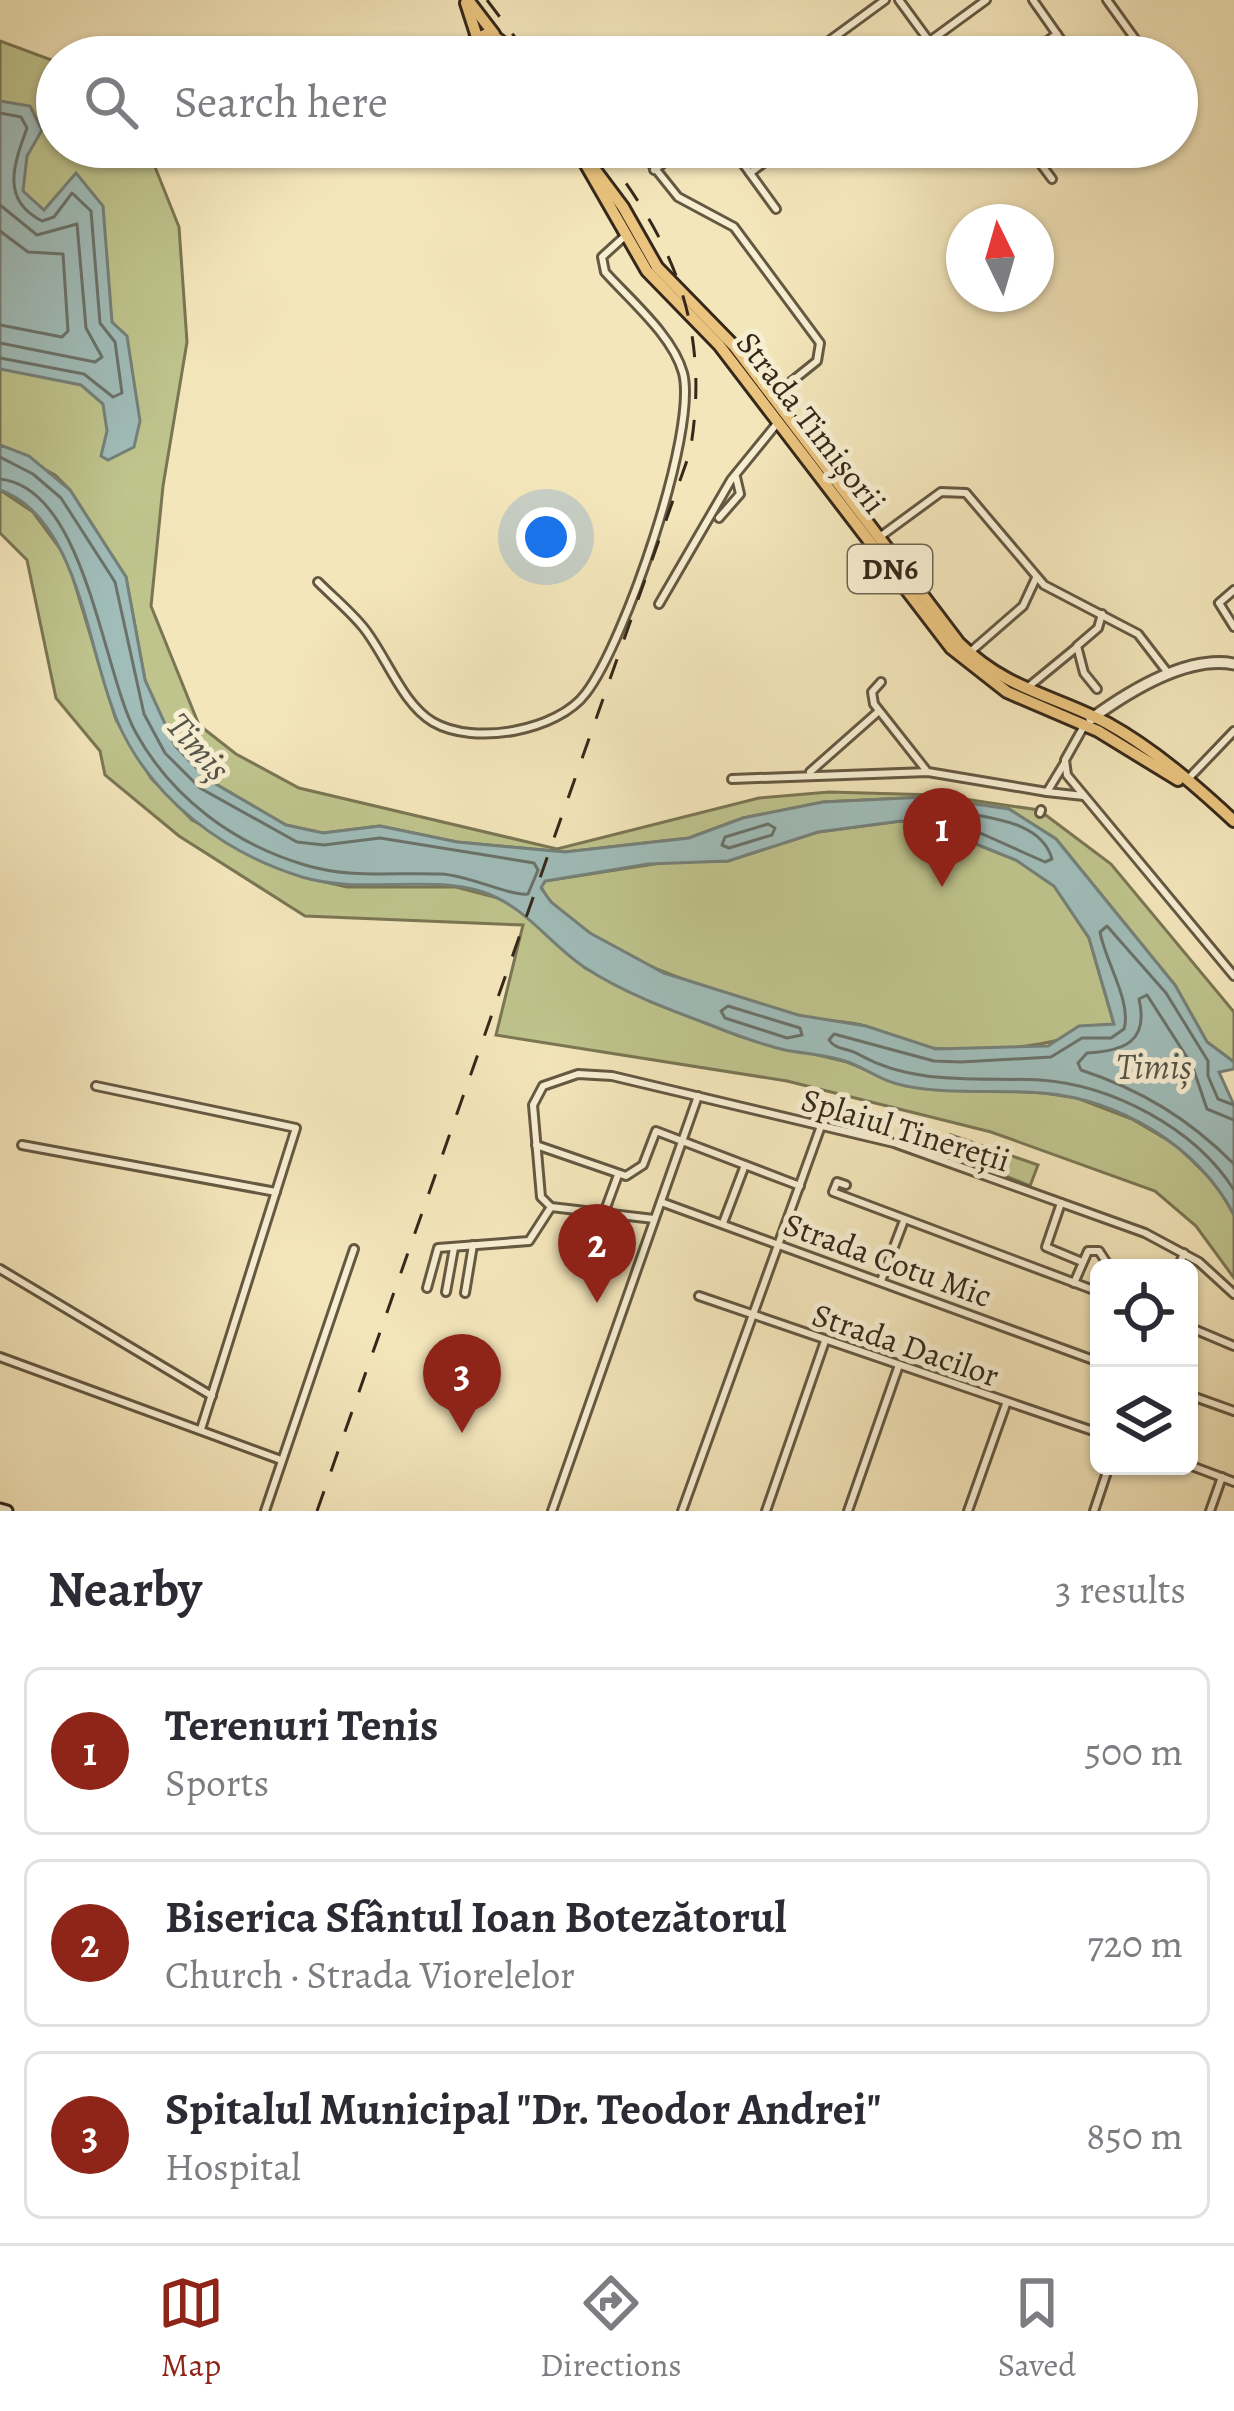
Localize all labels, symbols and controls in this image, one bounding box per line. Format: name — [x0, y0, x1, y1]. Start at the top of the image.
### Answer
search box — [36, 36, 1198, 168]
icon: search — [78, 69, 144, 135]
text: Search here — [174, 71, 388, 133]
north arrow — [946, 204, 1054, 312]
street label: Strada Timișorii — [726, 322, 897, 523]
your location — [516, 507, 576, 567]
road number: DN6 — [848, 545, 932, 593]
water label: Timiș — [155, 702, 242, 791]
pin: 1 — [903, 788, 981, 887]
water label: Timiș — [1116, 1042, 1192, 1091]
street label: Splaiul Tinereții — [796, 1076, 1016, 1183]
street label: Strada Cotu Mic — [778, 1201, 998, 1318]
pin: 2 — [558, 1204, 636, 1303]
map controls — [1090, 1259, 1198, 1475]
button: locate — [1090, 1259, 1198, 1367]
street label: Strada Dacilor — [806, 1292, 1005, 1397]
pin: 3 — [423, 1334, 501, 1433]
button: layers — [1090, 1367, 1198, 1475]
text: Nearby — [48, 1554, 202, 1624]
text: 3 results — [1055, 1563, 1186, 1616]
text: Terenuri Tenis — [165, 1694, 438, 1756]
text: 1 — [83, 1725, 97, 1778]
text: 500 m — [1084, 1725, 1183, 1778]
text: Sports — [165, 1756, 269, 1809]
text: Biserica Sfântul Ioan Botezătorul — [165, 1886, 787, 1948]
text: 2 — [81, 1917, 99, 1970]
text: 720 m — [1087, 1917, 1183, 1970]
text: Church · Strada Viorelelor — [165, 1948, 575, 2001]
text: Spitalul Municipal "Dr. Teodor Andrei" — [165, 2078, 881, 2140]
text: 3 — [82, 2109, 98, 2162]
text: 850 m — [1086, 2109, 1183, 2162]
text: Hospital — [165, 2140, 301, 2193]
tab: Map — [158, 2270, 224, 2387]
tab: Directions — [540, 2270, 682, 2387]
tab: Saved — [998, 2270, 1076, 2387]

